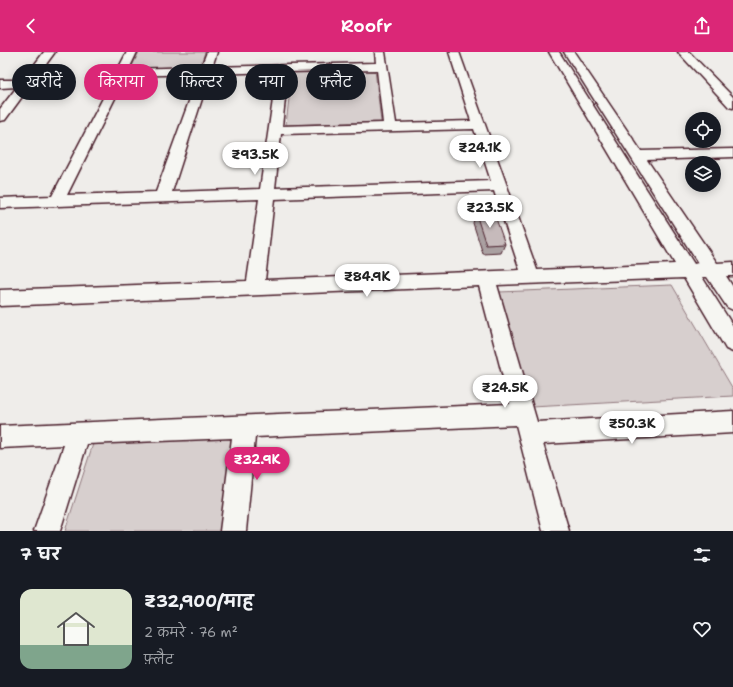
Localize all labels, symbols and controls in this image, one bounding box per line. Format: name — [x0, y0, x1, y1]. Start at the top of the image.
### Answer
text: Roofr — [341, 14, 392, 38]
icon: back — [20, 15, 42, 37]
icon: share — [691, 15, 713, 37]
chip: खरीदें — [12, 64, 76, 100]
chip: किराया — [84, 64, 158, 100]
chip: फ़िल्टर — [166, 64, 237, 100]
chip: नया — [245, 64, 298, 100]
chip: फ़्लैट — [306, 64, 366, 100]
map controls — [685, 112, 721, 192]
button: locate — [685, 112, 721, 148]
pin: ₹24.1K — [447, 135, 513, 169]
text: ₹24.1K — [458, 139, 502, 156]
pin: ₹93.5K — [222, 142, 288, 176]
text: ₹93.5K — [231, 146, 279, 163]
button: layers — [685, 156, 721, 192]
pin: ₹23.5K — [457, 195, 523, 229]
text: ₹23.5K — [466, 199, 514, 216]
pin: ₹84.9K — [334, 264, 400, 298]
text: ₹84.9K — [344, 268, 390, 285]
pin: ₹24.5K — [472, 375, 538, 409]
text: ₹24.5K — [482, 379, 528, 396]
pin: ₹50.3K — [599, 411, 665, 445]
text: ₹50.3K — [609, 415, 656, 432]
pin: ₹32.9K — [224, 447, 290, 481]
text: ₹32.9K — [234, 451, 280, 468]
text: 7 घर — [20, 543, 60, 565]
icon: filters — [691, 544, 713, 566]
text: ₹32,900/माह — [144, 590, 253, 612]
icon: home — [52, 605, 100, 653]
icon: heart — [691, 618, 713, 640]
text: 2 कमरे · 76 m² — [144, 624, 238, 641]
text: फ़्लैट — [144, 651, 174, 668]

